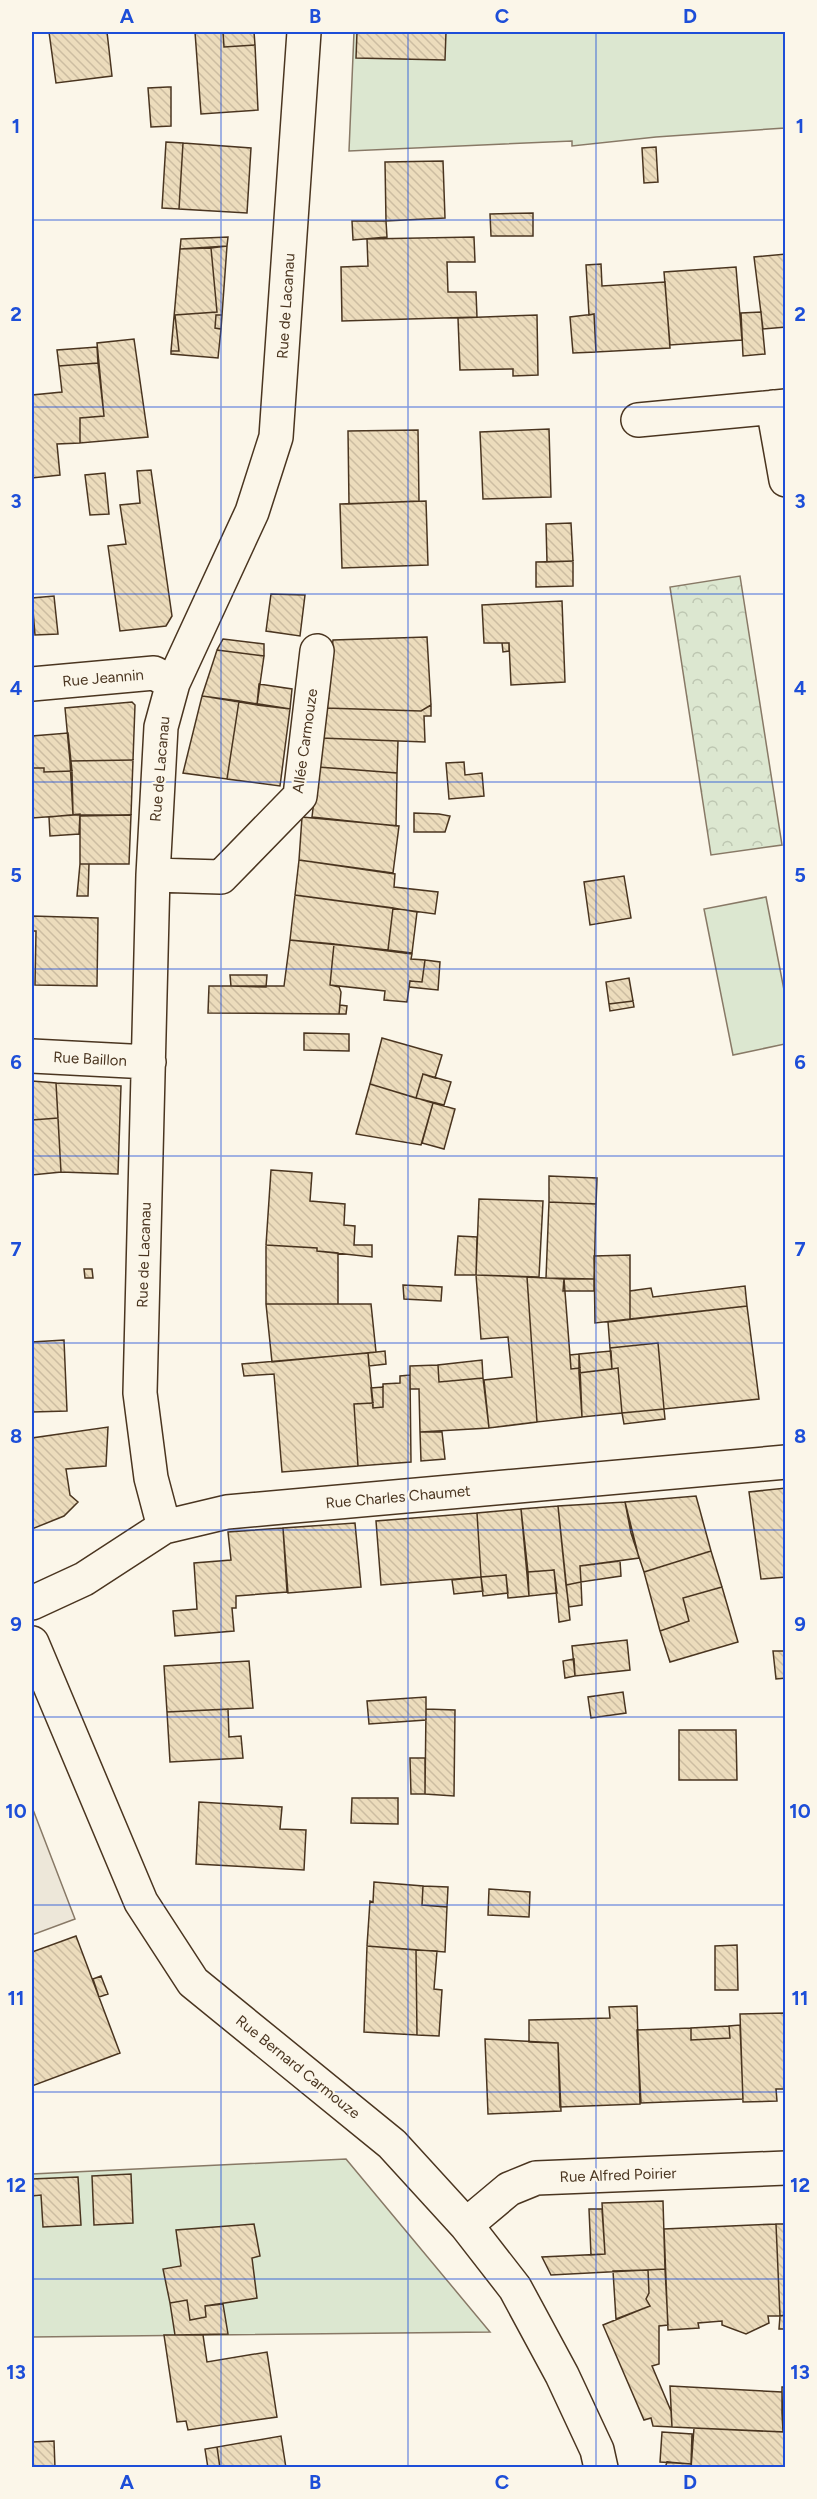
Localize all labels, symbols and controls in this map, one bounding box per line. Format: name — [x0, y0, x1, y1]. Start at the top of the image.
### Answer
text: A — [120, 4, 135, 28]
text: B — [309, 4, 321, 28]
text: C — [495, 4, 509, 28]
text: D — [683, 4, 697, 28]
text: 1 — [12, 114, 20, 138]
text: 1 — [796, 114, 804, 138]
street label: Rue de Lacanau — [273, 253, 299, 359]
text: 2 — [10, 302, 22, 326]
text: 2 — [794, 302, 806, 326]
text: 3 — [10, 489, 22, 513]
text: 3 — [794, 489, 806, 513]
street label: Rue Jeannin — [61, 665, 145, 691]
text: 4 — [10, 676, 23, 700]
text: 4 — [794, 676, 807, 700]
street label: Allée Carmouze — [289, 687, 321, 795]
street label: Rue de Lacanau — [146, 715, 174, 823]
text: 5 — [10, 863, 22, 887]
text: 5 — [794, 863, 806, 887]
street label: Rue Baillon — [53, 1048, 127, 1070]
text: 6 — [10, 1050, 22, 1074]
text: 6 — [794, 1050, 806, 1074]
street label: Rue de Lacanau — [133, 1202, 155, 1308]
text: 7 — [10, 1237, 22, 1261]
text: 7 — [794, 1237, 806, 1261]
text: 8 — [10, 1424, 22, 1448]
text: 8 — [794, 1424, 806, 1448]
street label: Rue Charles Chaumet — [325, 1482, 472, 1512]
text: 9 — [10, 1612, 22, 1636]
text: 9 — [794, 1612, 806, 1636]
text: 10 — [5, 1799, 27, 1823]
text: 10 — [789, 1799, 811, 1823]
text: 11 — [8, 1986, 24, 2010]
text: 11 — [792, 1986, 808, 2010]
street label: Rue Bernard Carmouze — [232, 2011, 364, 2123]
street label: Rue Alfred Poirier — [559, 2164, 677, 2186]
text: 12 — [6, 2173, 26, 2197]
text: 12 — [790, 2173, 810, 2197]
text: 13 — [6, 2360, 26, 2384]
text: 13 — [790, 2360, 810, 2384]
text: A — [120, 2470, 135, 2494]
text: B — [309, 2470, 321, 2494]
text: C — [495, 2470, 509, 2494]
text: D — [683, 2470, 697, 2494]

